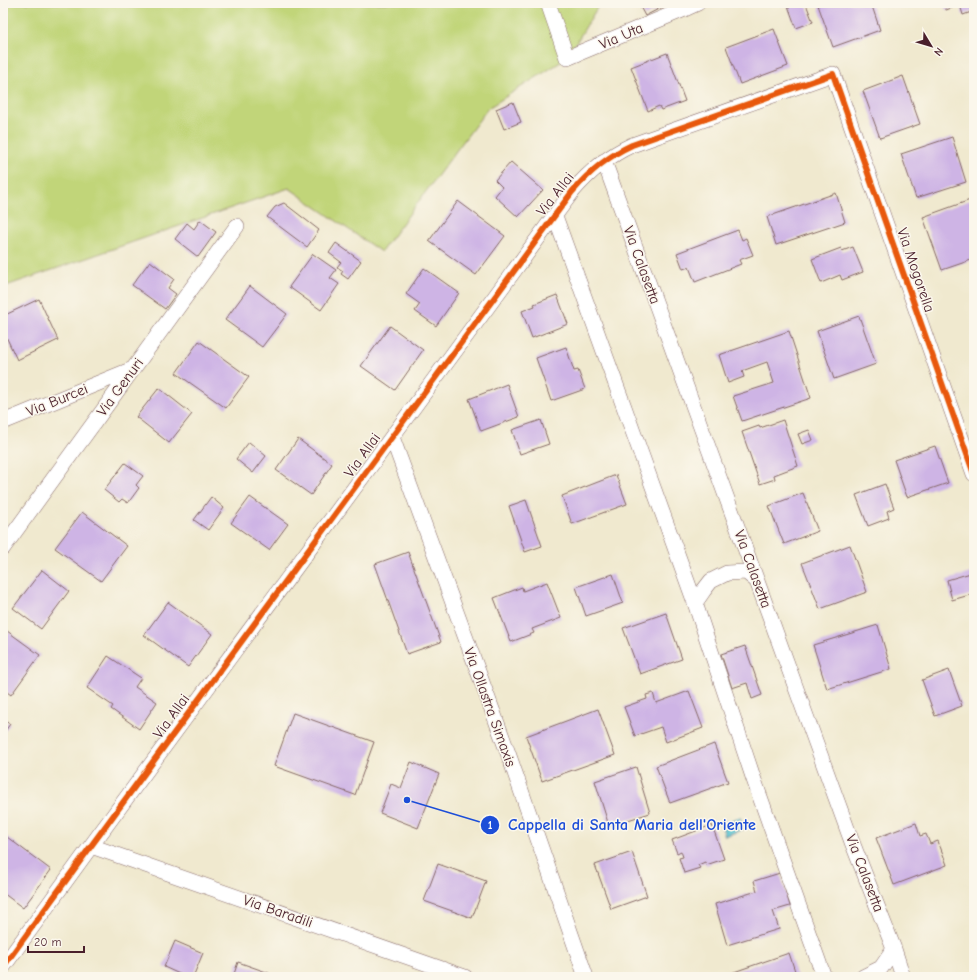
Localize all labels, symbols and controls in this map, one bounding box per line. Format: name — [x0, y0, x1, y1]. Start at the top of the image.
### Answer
street label: Via Uta — [596, 19, 646, 53]
north arrow — [911, 26, 951, 66]
text: N — [931, 45, 946, 59]
street label: Via Allai — [532, 169, 578, 219]
street label: Via Calasetta — [620, 224, 664, 306]
street label: Via Mogorella — [893, 225, 939, 315]
street label: Via Genuri — [93, 354, 147, 420]
street label: Via Burcei — [24, 380, 90, 420]
street label: Via Allai — [340, 429, 384, 481]
street label: Via Calasetta — [731, 528, 775, 610]
street label: Via Ollastra Simaxis — [460, 645, 520, 769]
street label: Via Allai — [149, 690, 193, 742]
callout: Cappella di Santa Maria dell'Oriente — [480, 811, 764, 839]
text: Cappella di Santa Maria dell'Oriente — [508, 816, 756, 834]
text: 1 — [488, 818, 493, 832]
street label: Via Calasetta — [842, 832, 888, 914]
street label: Via Baradili — [241, 891, 315, 931]
scale bar — [28, 928, 84, 954]
text: 20 m — [34, 935, 62, 949]

